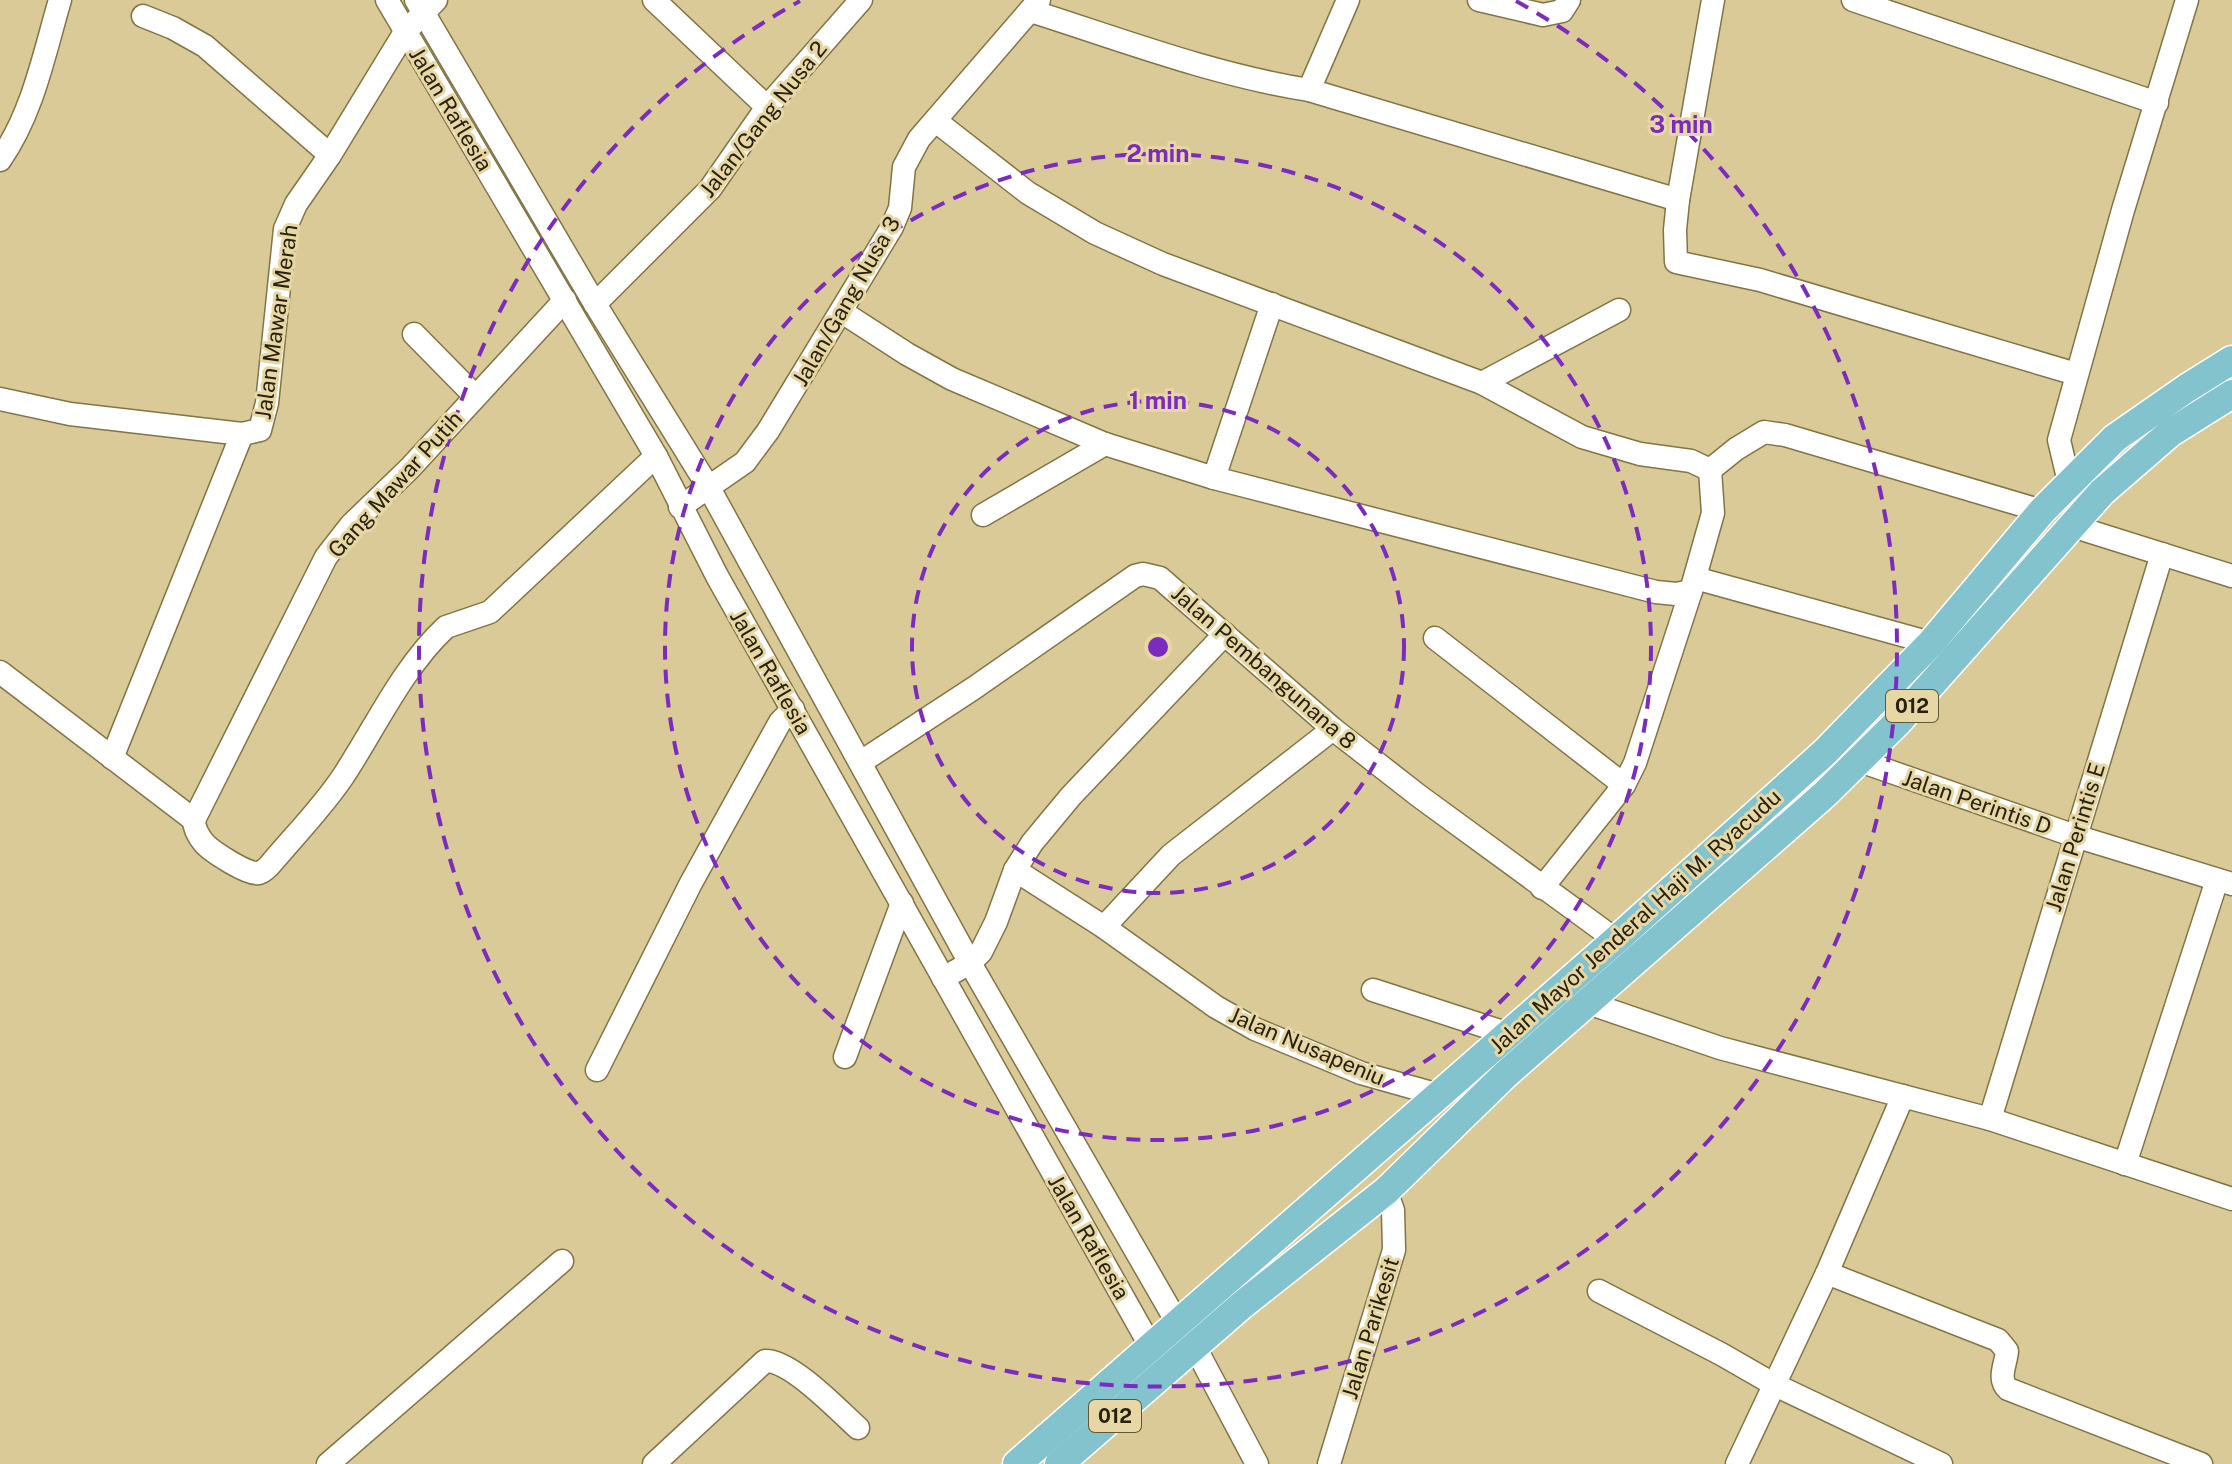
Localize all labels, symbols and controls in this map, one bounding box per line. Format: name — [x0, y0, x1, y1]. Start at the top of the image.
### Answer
street label: Jalan/Gang Nusa 2 — [694, 36, 832, 202]
street label: Jalan Raflesia — [404, 42, 498, 176]
text: 3 min — [1649, 110, 1713, 138]
text: 2 min — [1127, 139, 1189, 167]
street label: Jalan/Gang Nusa 3 — [787, 211, 905, 391]
street label: Jalan Mawar Merah — [249, 223, 303, 421]
text: 1 min — [1129, 386, 1187, 414]
street label: Gang Mawar Putih — [323, 406, 467, 562]
street label: Jalan Pembangunana 8 — [1166, 580, 1362, 754]
street label: Jalan Raflesia — [725, 605, 817, 739]
centre of rings — [1144, 633, 1172, 661]
road number: 012 — [1886, 690, 1938, 722]
street label: Jalan Perintis E — [2040, 759, 2110, 915]
street label: Jalan Perintis D — [1899, 764, 2055, 840]
street label: Jalan Mayor Jenderal Haji M. Ryacudu — [1484, 783, 1786, 1059]
street label: Jalan Nusapeniu — [1225, 1001, 1389, 1091]
street label: Jalan Raflesia — [1043, 1170, 1135, 1304]
street label: Jalan Parikesit — [1336, 1254, 1404, 1402]
road number: 012 — [1089, 1400, 1141, 1432]

